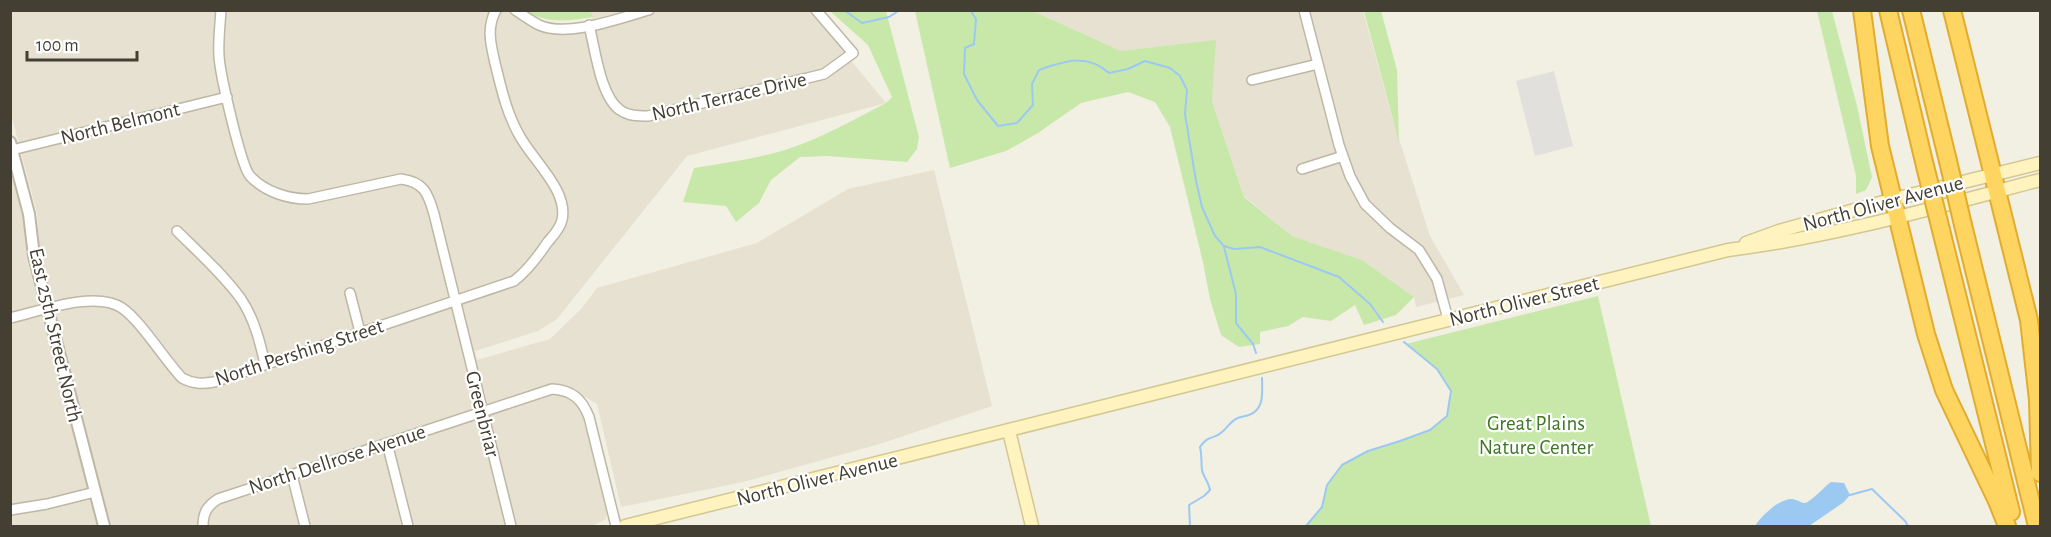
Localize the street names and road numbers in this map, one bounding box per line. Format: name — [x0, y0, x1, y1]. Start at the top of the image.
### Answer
street label: North Terrace Drive — [650, 68, 809, 125]
street label: North Belmont — [58, 98, 182, 148]
street label: North Oliver Avenue — [1801, 172, 1966, 235]
street label: East 25th Street North — [25, 246, 86, 424]
street label: North Oliver Street — [1447, 273, 1601, 330]
street label: North Pershing Street — [212, 315, 386, 390]
street label: Greenbriar — [462, 369, 503, 459]
street label: North Dellrose Avenue — [246, 421, 428, 498]
street label: North Oliver Avenue — [734, 449, 900, 510]

